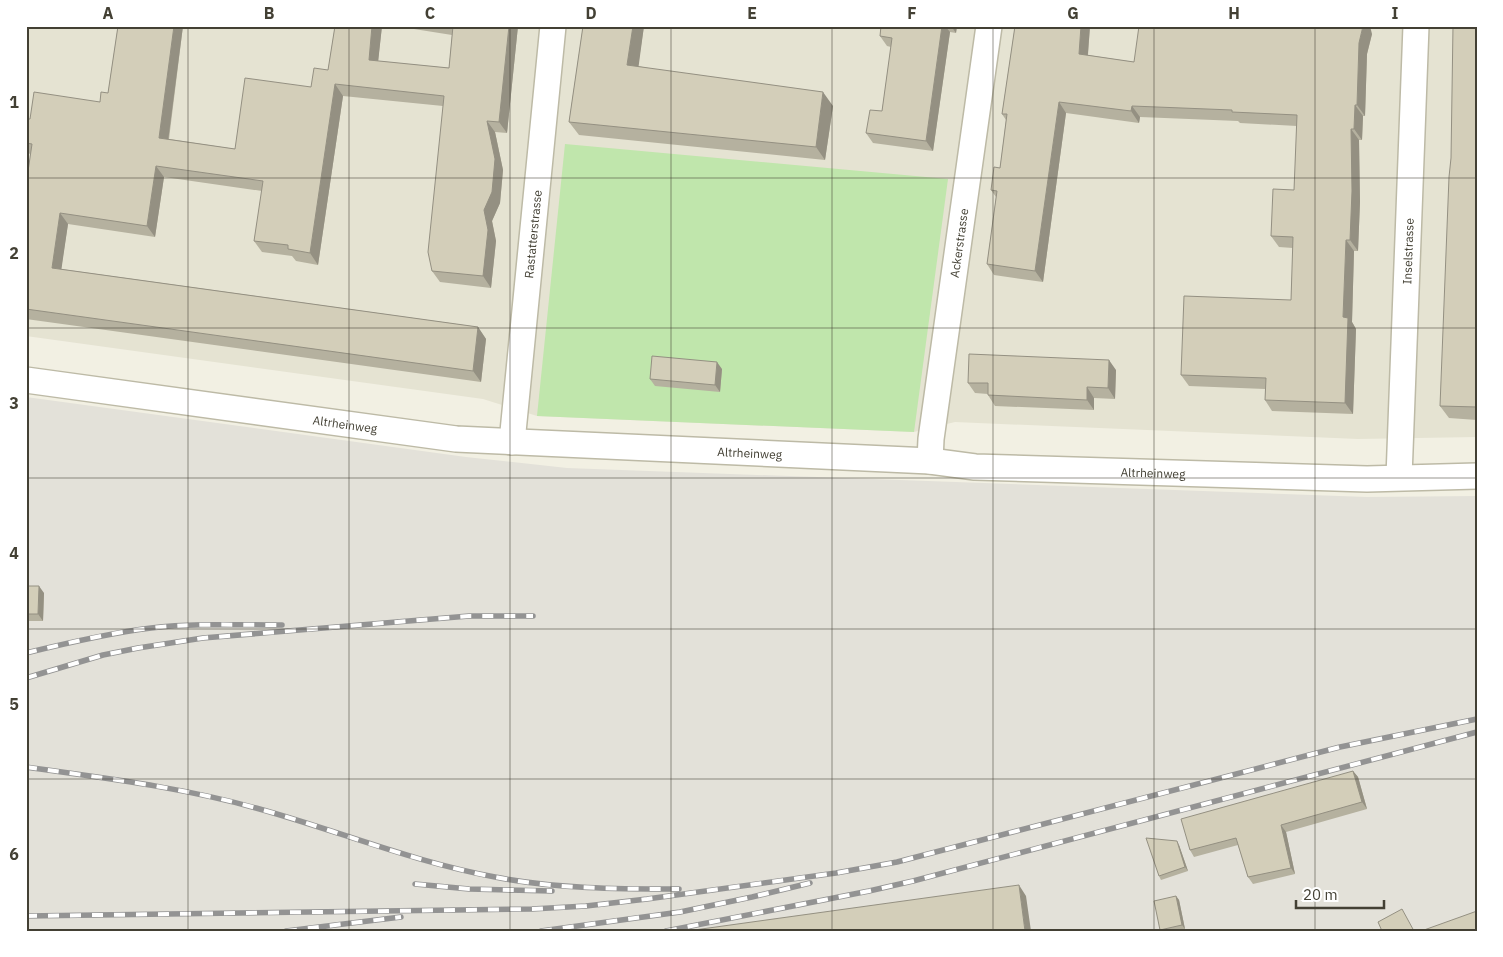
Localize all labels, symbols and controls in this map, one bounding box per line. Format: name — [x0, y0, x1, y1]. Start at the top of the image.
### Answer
text: A — [103, 3, 114, 23]
text: B — [264, 3, 275, 23]
text: C — [425, 3, 435, 23]
text: D — [585, 3, 597, 23]
text: E — [747, 3, 757, 23]
text: F — [907, 3, 917, 23]
text: G — [1067, 3, 1079, 23]
text: H — [1228, 3, 1240, 23]
text: I — [1392, 3, 1399, 23]
text: 1 — [9, 92, 19, 112]
street label: Rastatterstrasse — [521, 189, 544, 279]
street label: Ackerstrasse — [946, 207, 971, 279]
street label: Inselstrasse — [1399, 217, 1416, 285]
text: 2 — [9, 243, 19, 263]
text: 3 — [9, 393, 19, 413]
street label: Altrheinweg — [312, 412, 379, 436]
street label: Altrheinweg — [717, 444, 783, 462]
street label: Altrheinweg — [1120, 464, 1186, 481]
text: 4 — [9, 543, 19, 563]
text: 5 — [9, 694, 19, 714]
text: 6 — [9, 844, 19, 864]
scale bar — [1296, 877, 1383, 909]
text: 20 m — [1303, 885, 1338, 904]

